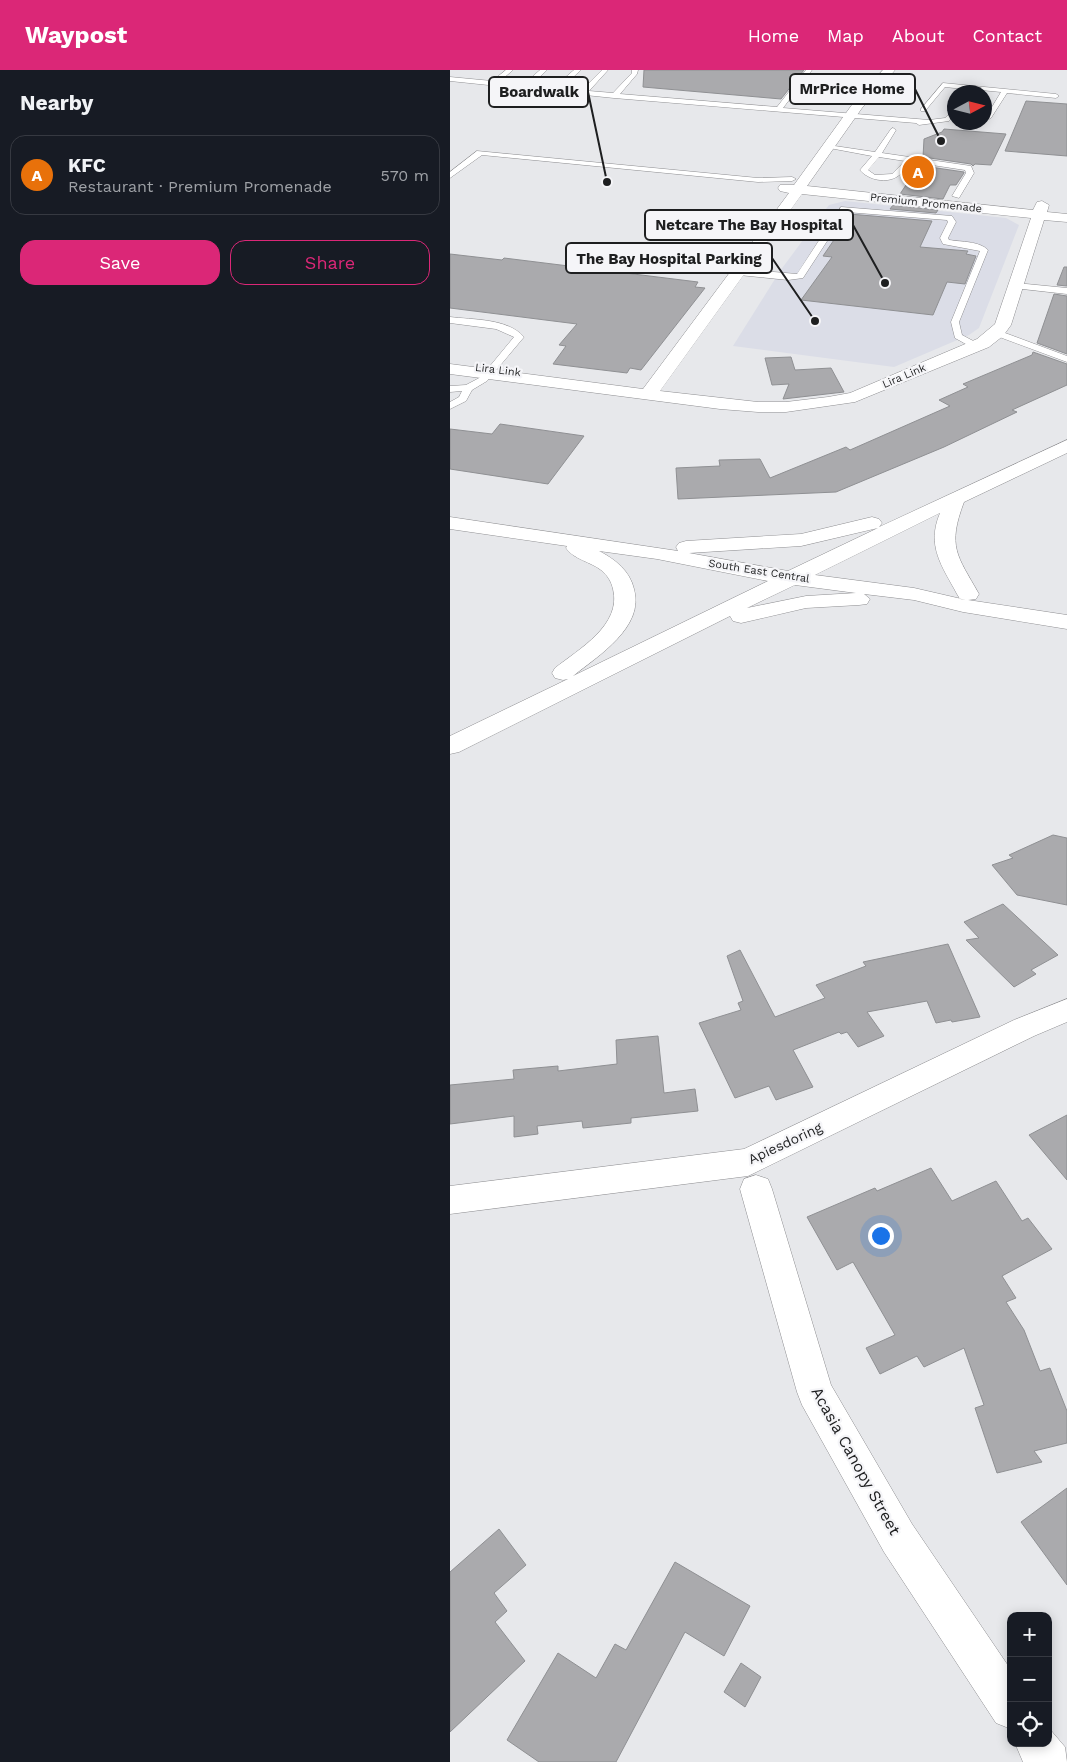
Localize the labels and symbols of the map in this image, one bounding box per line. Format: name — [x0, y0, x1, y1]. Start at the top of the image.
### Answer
callout: MrPrice Home — [790, 74, 915, 104]
callout: Boardwalk — [489, 77, 588, 107]
text: MrPrice Home — [799, 80, 905, 98]
text: Boardwalk — [499, 83, 580, 101]
north arrow — [947, 85, 992, 130]
pin: A — [902, 153, 934, 191]
street label: Premium Promenade — [869, 191, 983, 215]
callout: Netcare The Bay Hospital — [645, 210, 853, 240]
text: Netcare The Bay Hospital — [655, 216, 843, 234]
callout: The Bay Hospital Parking — [566, 243, 772, 273]
text: The Bay Hospital Parking — [576, 250, 762, 268]
street label: Lira Link — [474, 361, 522, 379]
street label: Lira Link — [880, 361, 928, 391]
street label: South East Central — [708, 557, 811, 586]
street label: Apiesdoring — [745, 1119, 825, 1167]
your location — [868, 1223, 894, 1249]
street label: Acasia Canopy Street — [807, 1384, 905, 1538]

